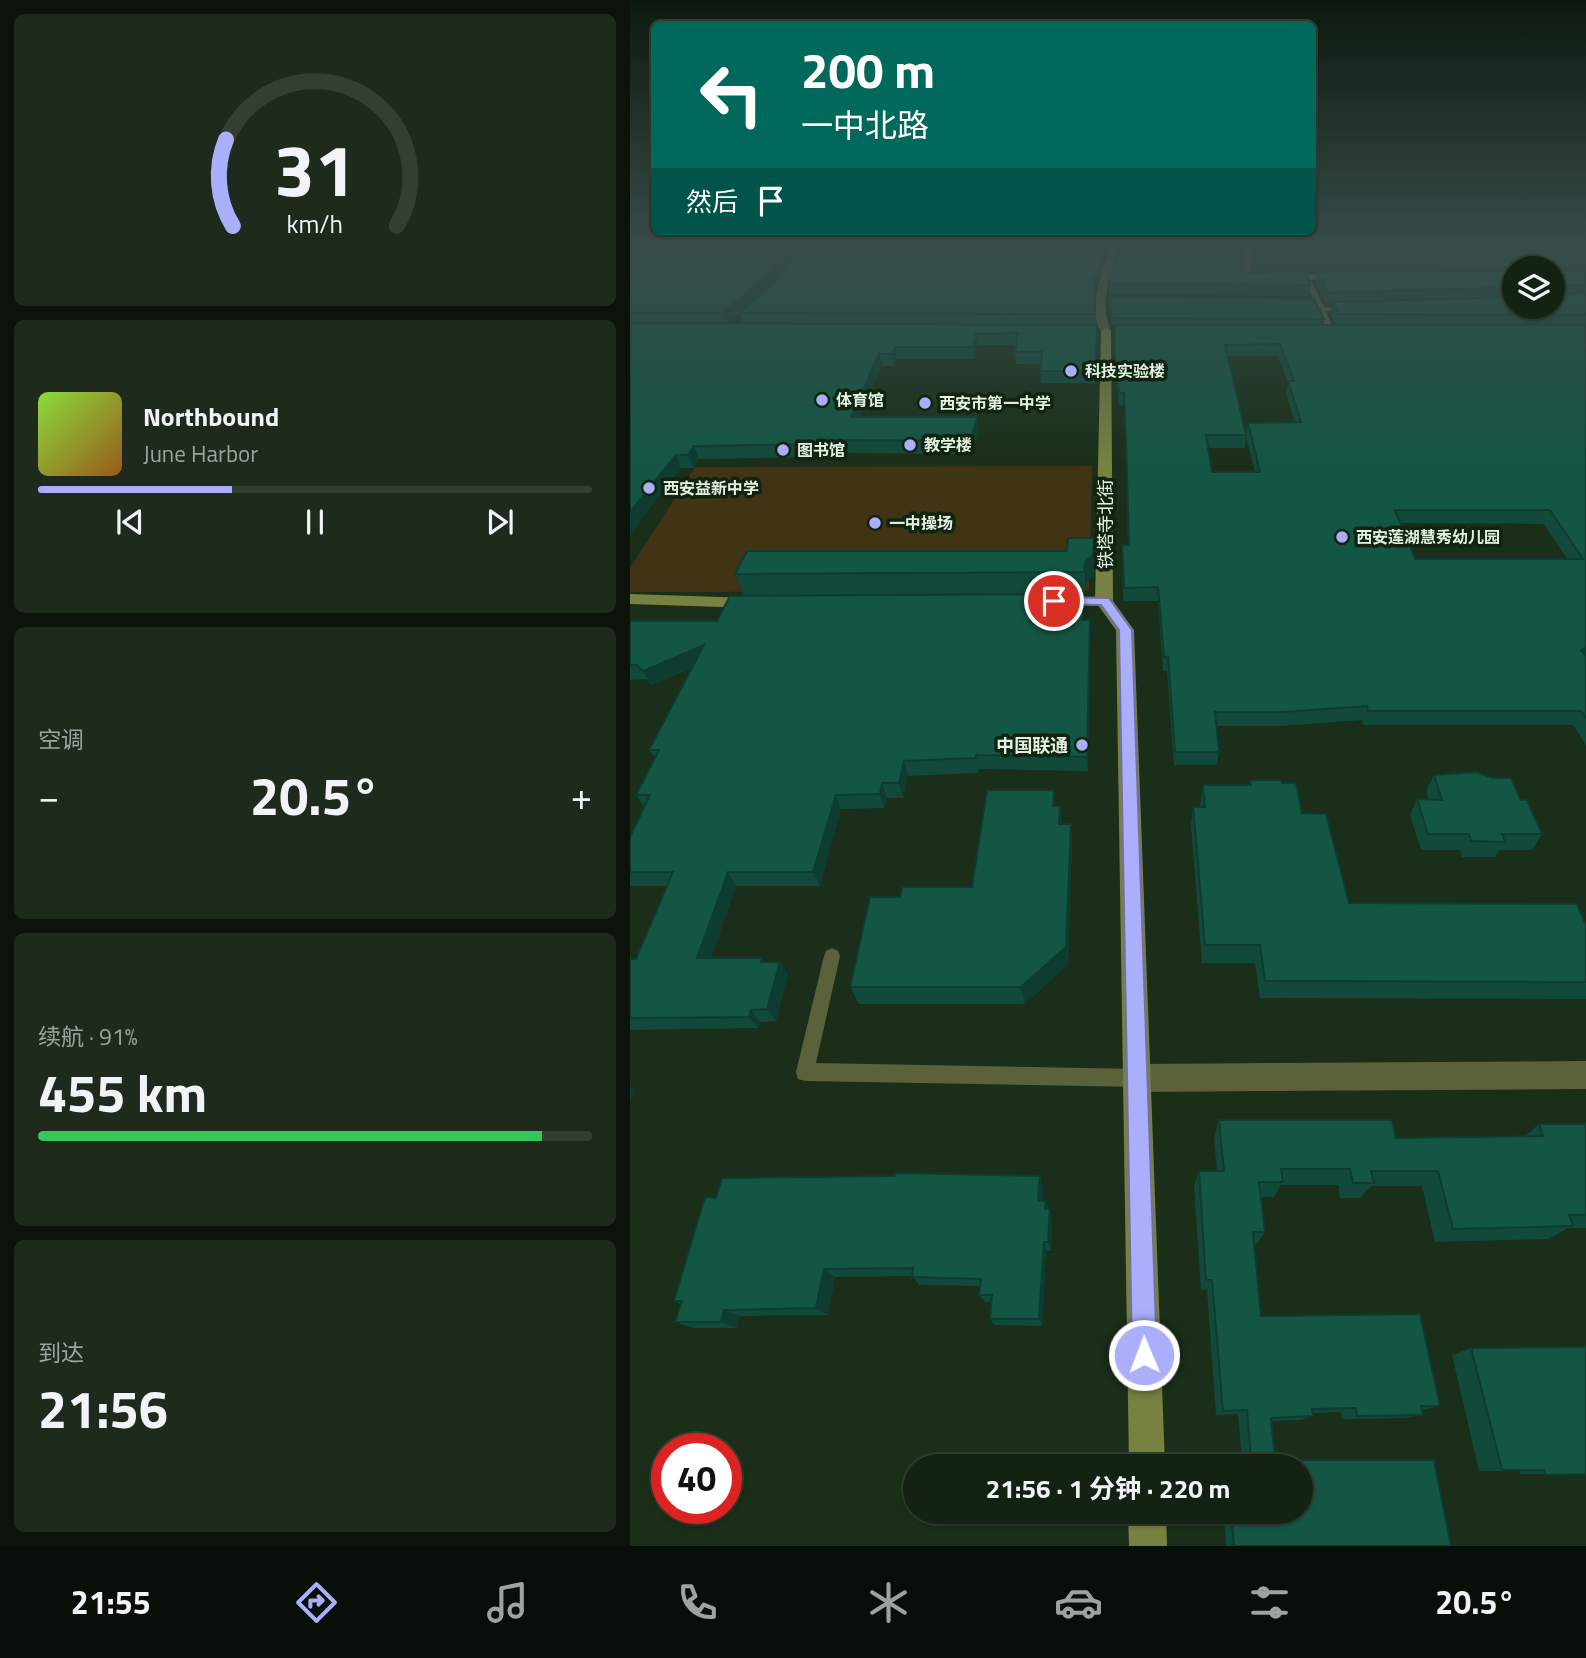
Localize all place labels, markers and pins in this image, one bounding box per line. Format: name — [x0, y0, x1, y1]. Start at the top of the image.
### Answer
place label: 科技实验楼 — [1085, 359, 1165, 383]
marker: 科技实验楼 — [1063, 363, 1079, 379]
place label: 体育馆 — [836, 388, 884, 412]
place label: 西安市第一中学 — [939, 391, 1051, 415]
marker: 体育馆 — [814, 392, 830, 408]
marker: 西安市第一中学 — [917, 395, 933, 411]
place label: 教学楼 — [924, 433, 972, 457]
marker: 教学楼 — [902, 437, 918, 453]
place label: 图书馆 — [797, 438, 845, 462]
marker: 图书馆 — [775, 442, 791, 458]
place label: 西安益新中学 — [663, 476, 759, 500]
marker: 西安益新中学 — [641, 480, 657, 496]
place label: 一中操场 — [889, 511, 953, 535]
marker: 一中操场 — [867, 515, 883, 531]
place label: 西安莲湖慧秀幼儿园 — [1356, 525, 1500, 549]
marker: 西安莲湖慧秀幼儿园 — [1334, 529, 1350, 545]
pin — [1024, 571, 1084, 631]
place label: 中国联通 — [996, 732, 1068, 759]
marker: 中国联通 — [1074, 737, 1090, 753]

